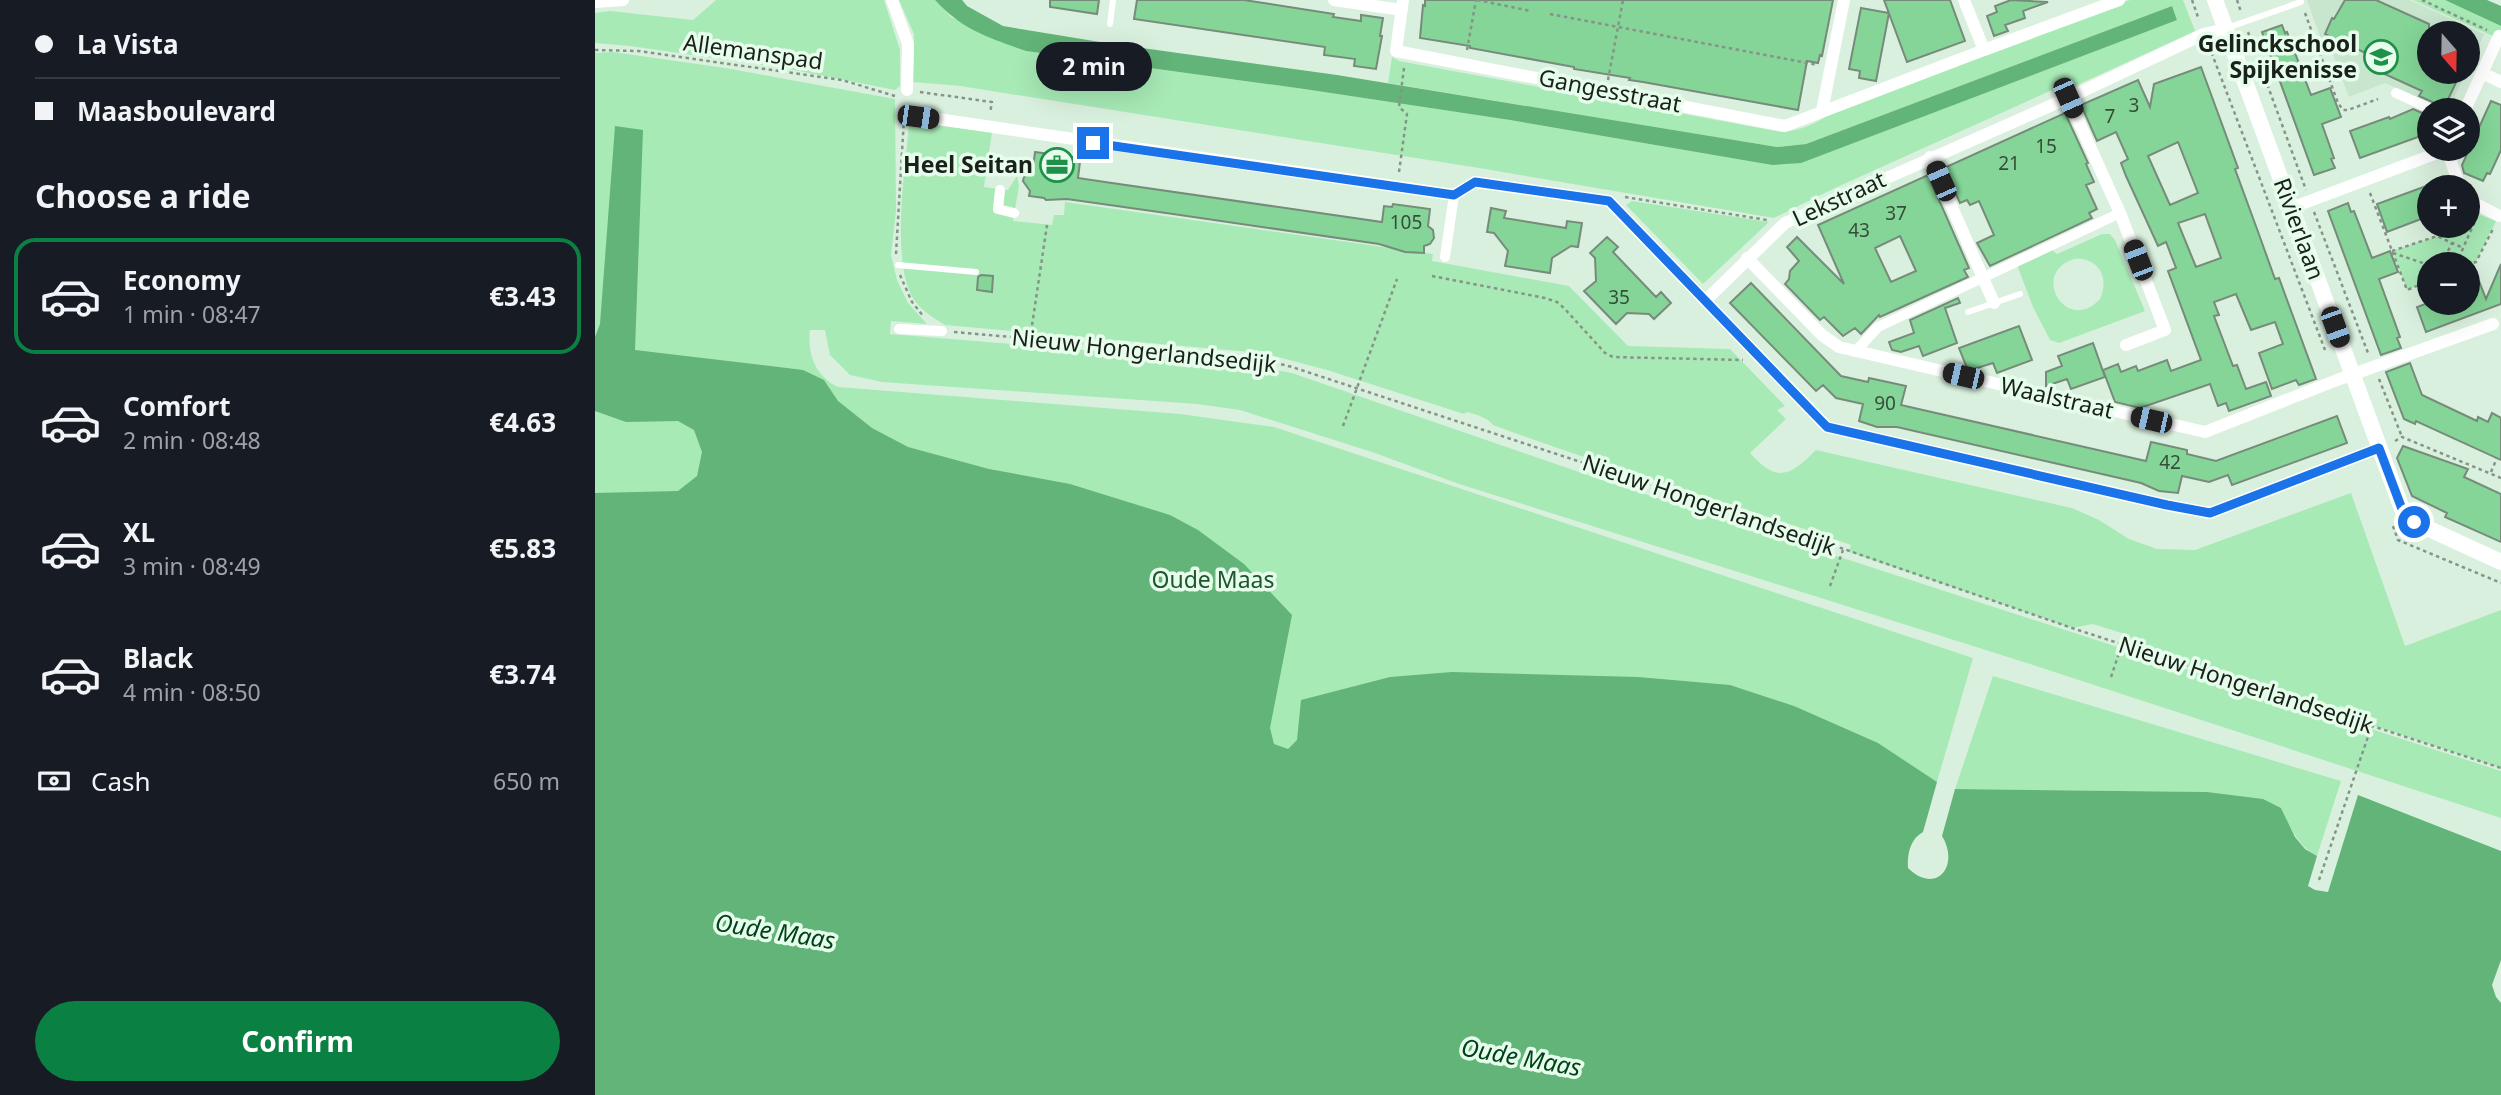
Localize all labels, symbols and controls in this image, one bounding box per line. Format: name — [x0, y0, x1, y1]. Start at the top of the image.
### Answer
north arrow — [2417, 21, 2480, 84]
map controls — [2417, 21, 2480, 315]
street label: Allemanspad — [681, 25, 825, 77]
text: La Vista — [77, 26, 178, 62]
place label: Gelinckschool Spijkenisse — [2198, 27, 2357, 85]
school or university icon: Gelinckschool Spijkenisse — [2362, 38, 2400, 76]
callout: 2 min — [1035, 41, 1151, 90]
text: 2 min — [1062, 50, 1126, 82]
street label: Gangesstraat — [1536, 61, 1684, 120]
car — [2050, 75, 2087, 121]
house number: 3 — [2129, 92, 2139, 118]
text: Maasboulevard — [77, 93, 276, 129]
button: layers — [2417, 98, 2480, 161]
house number: 7 — [2105, 103, 2115, 129]
car — [896, 104, 941, 130]
route end — [1077, 127, 1109, 159]
house number: 15 — [2035, 133, 2057, 159]
office icon: Heel Seitan — [1038, 146, 1076, 184]
place label: Heel Seitan — [903, 148, 1033, 180]
house number: 21 — [1998, 150, 2020, 176]
car — [1923, 158, 1960, 204]
street label: Lekstraat — [1787, 163, 1891, 234]
street label: Rivierlaan — [2267, 173, 2333, 284]
text: Choose a ride — [35, 174, 251, 217]
button: + — [2417, 175, 2480, 238]
house number: 37 — [1885, 200, 1907, 226]
house number: 105 — [1390, 209, 1422, 235]
house number: 43 — [1848, 217, 1870, 243]
car — [2121, 237, 2156, 283]
button: − — [2417, 252, 2480, 315]
text: Economy — [123, 262, 241, 298]
icon: car — [39, 265, 102, 328]
text: €3.43 — [489, 278, 556, 314]
house number: 35 — [1608, 284, 1630, 310]
text: 1 min · 08:47 — [123, 298, 261, 330]
car — [2318, 304, 2353, 350]
street label: Nieuw Hongerlandsedijk — [1010, 320, 1279, 380]
car — [1941, 361, 1986, 391]
street label: Waalstraat — [1998, 368, 2117, 426]
text: Comfort — [123, 388, 231, 424]
house number: 90 — [1874, 390, 1896, 416]
icon: car — [39, 391, 102, 454]
text: €4.63 — [489, 404, 556, 440]
car — [2129, 405, 2174, 435]
text: 2 min · 08:48 — [123, 424, 261, 456]
street label: Nieuw Hongerlandsedijk — [1578, 446, 1841, 563]
house number: 42 — [2159, 449, 2181, 475]
route start — [2398, 506, 2430, 538]
text: XL — [123, 514, 155, 550]
icon: car — [39, 517, 102, 580]
text: €5.83 — [489, 530, 556, 566]
text: 3 min · 08:49 — [123, 550, 261, 582]
park label: Oude Maas — [1152, 563, 1274, 595]
street label: Nieuw Hongerlandsedijk — [2115, 628, 2378, 741]
text: Black — [123, 640, 193, 676]
icon: car — [39, 643, 102, 706]
text: €3.74 — [489, 656, 556, 692]
text: 4 min · 08:50 — [123, 676, 261, 708]
icon: cash — [35, 762, 73, 800]
text: Cash — [91, 763, 151, 799]
text: 650 m — [493, 765, 560, 797]
water label: Oude Maas — [713, 905, 838, 956]
button: Confirm — [35, 1001, 560, 1081]
water label: Oude Maas — [1459, 1030, 1584, 1083]

